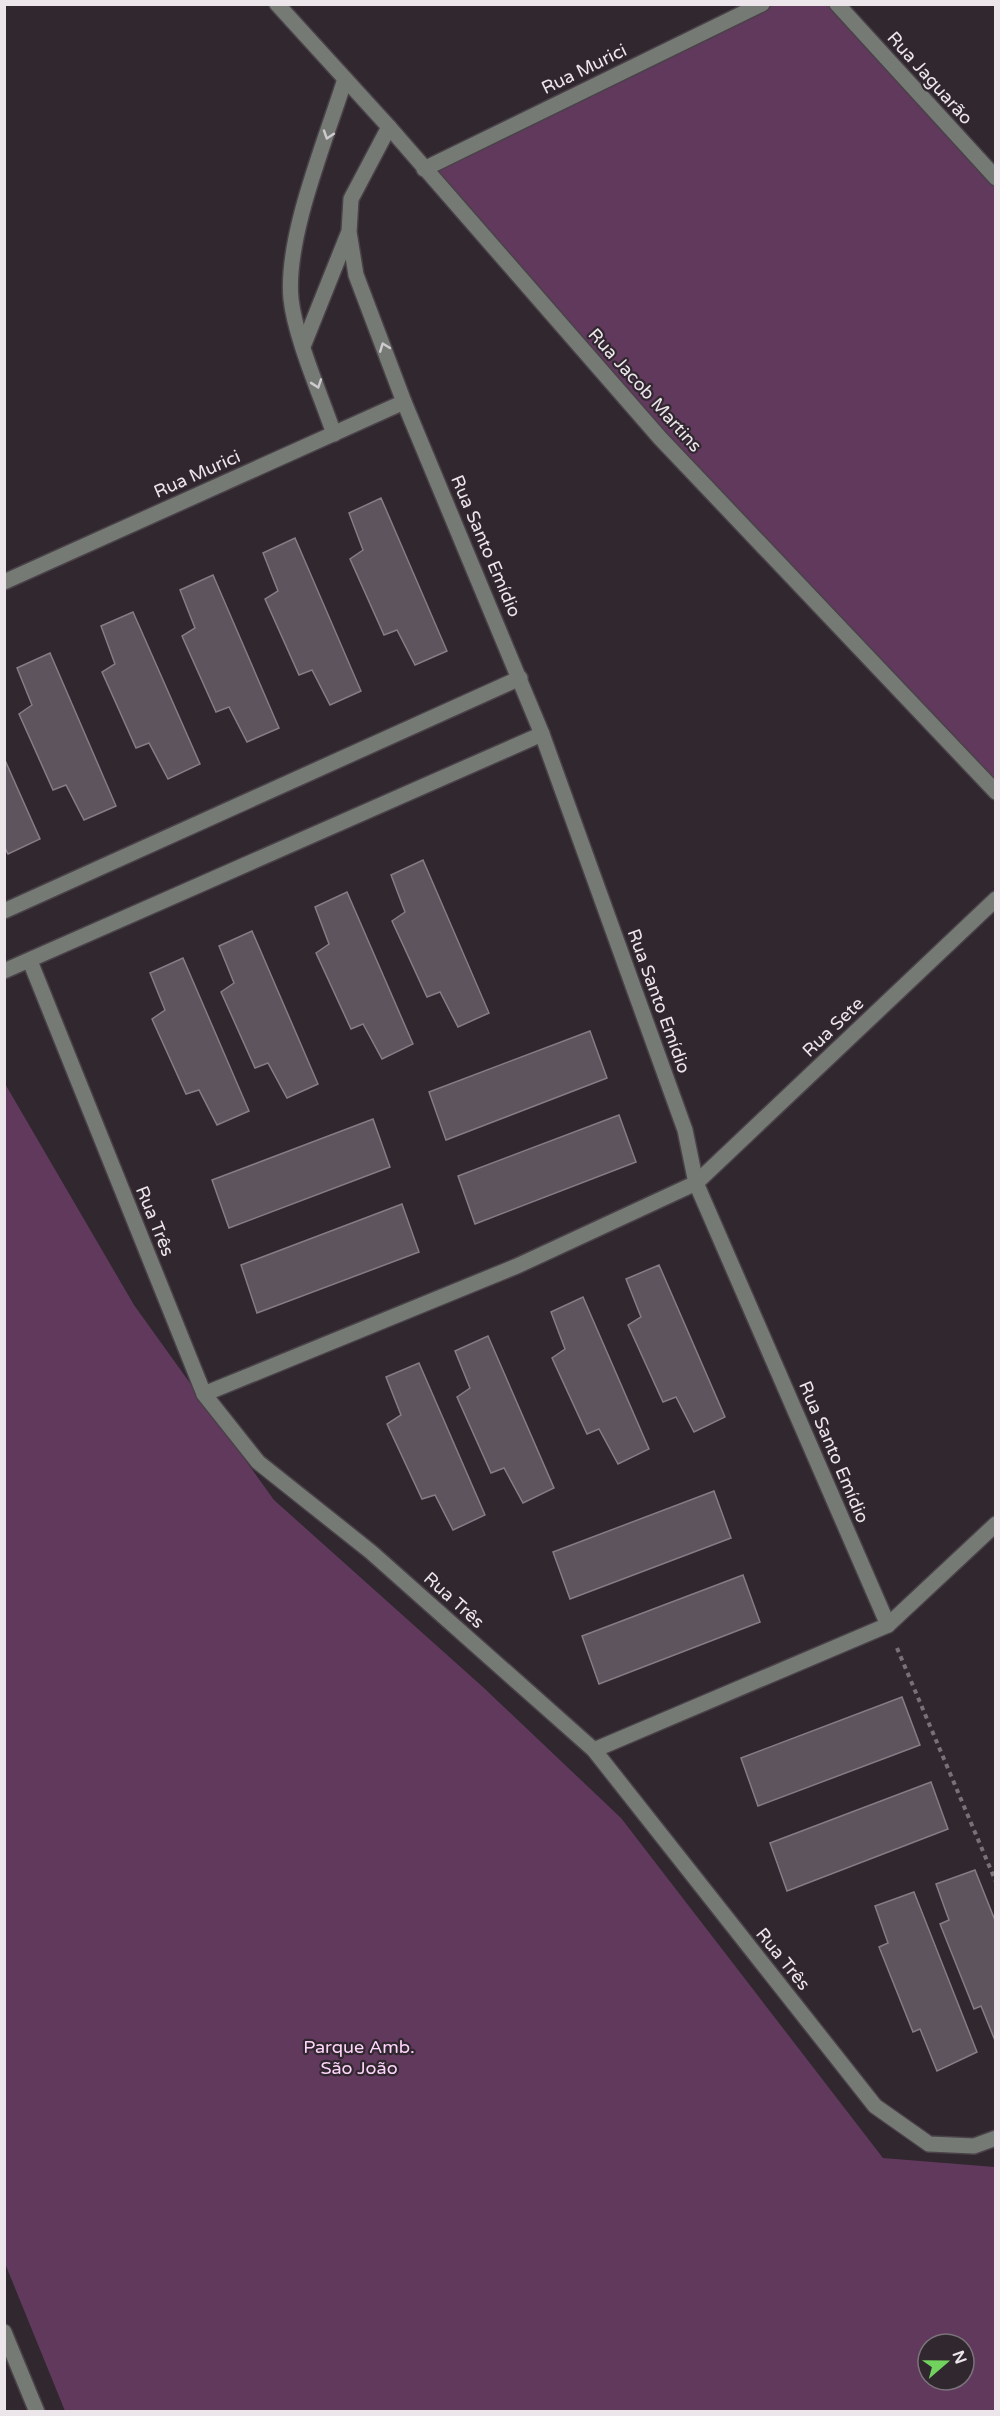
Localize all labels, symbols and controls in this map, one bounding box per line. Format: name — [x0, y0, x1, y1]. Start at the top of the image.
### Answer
street label: Rua Jaguarão — [883, 27, 978, 129]
street label: Rua Murici — [538, 39, 630, 99]
one-way arrow — [322, 129, 335, 140]
street label: Rua Jacob Martins — [584, 324, 706, 456]
one-way arrow — [378, 342, 391, 353]
one-way arrow — [310, 378, 322, 389]
street label: Rua Murici — [150, 445, 244, 503]
street label: Rua Santo Emídio — [446, 472, 526, 620]
street label: Rua Santo Emídio — [623, 926, 695, 1076]
street label: Rua Sete — [798, 992, 868, 1062]
street label: Rua Três — [131, 1183, 179, 1259]
street label: Rua Santo Emídio — [794, 1378, 874, 1526]
street label: Rua Três — [419, 1567, 489, 1633]
street label: Rua Três — [751, 1923, 815, 1995]
park label: Parque Amb. São João — [303, 2036, 415, 2079]
north arrow — [916, 2332, 976, 2392]
text: N — [948, 2348, 971, 2367]

